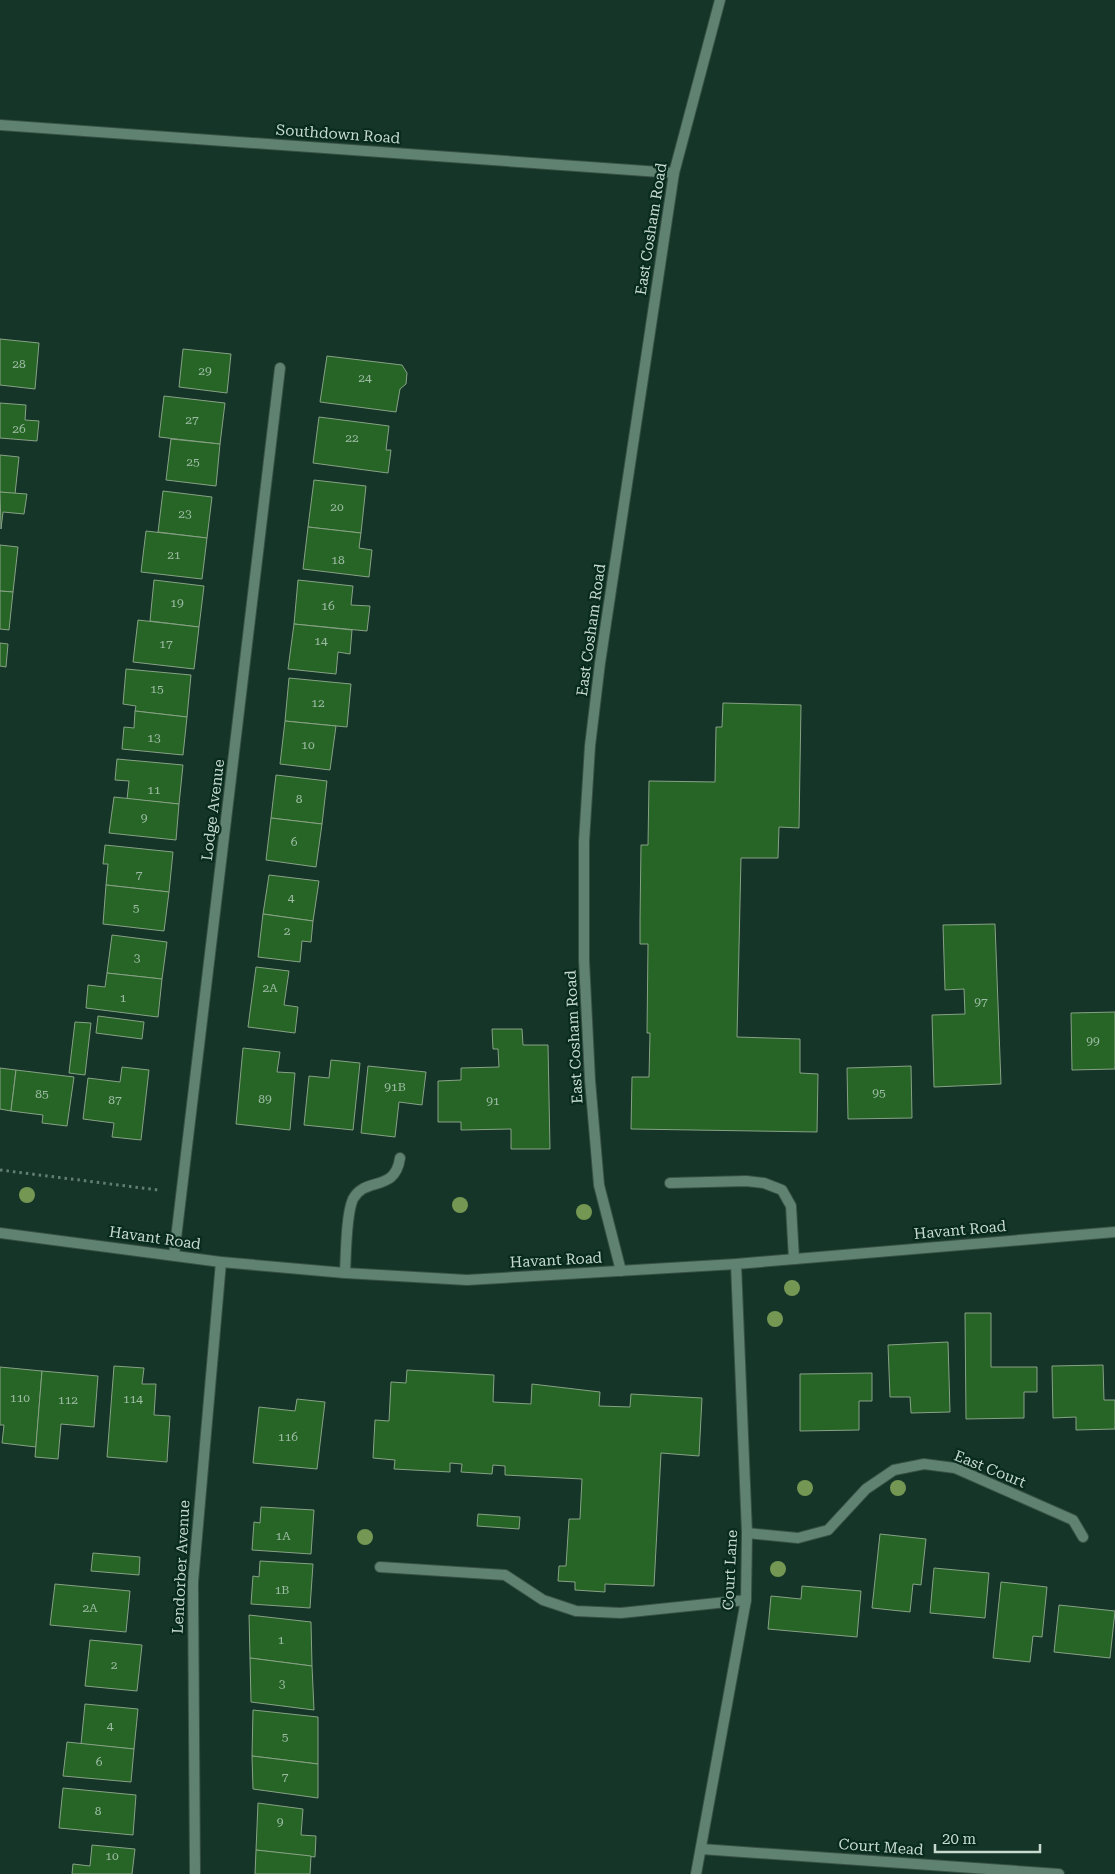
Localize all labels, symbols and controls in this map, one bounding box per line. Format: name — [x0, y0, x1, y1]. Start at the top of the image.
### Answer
street label: Southdown Road — [275, 121, 401, 147]
street label: East Cosham Road — [632, 161, 670, 296]
house number: 28 — [12, 357, 26, 371]
house number: 29 — [198, 364, 212, 378]
house number: 24 — [358, 371, 372, 385]
house number: 27 — [185, 413, 199, 427]
house number: 26 — [12, 422, 26, 436]
house number: 22 — [345, 431, 359, 445]
house number: 25 — [186, 455, 200, 469]
house number: 20 — [330, 500, 344, 514]
house number: 23 — [178, 507, 192, 521]
house number: 21 — [167, 548, 181, 562]
house number: 18 — [331, 553, 345, 567]
street label: East Cosham Road — [573, 562, 609, 697]
house number: 19 — [170, 596, 184, 610]
house number: 16 — [321, 599, 335, 613]
house number: 14 — [314, 634, 328, 648]
house number: 17 — [159, 637, 173, 651]
house number: 15 — [150, 682, 164, 696]
house number: 12 — [311, 696, 325, 710]
house number: 13 — [147, 731, 161, 745]
house number: 10 — [301, 738, 315, 752]
street label: Lodge Avenue — [198, 758, 228, 862]
house number: 11 — [147, 783, 161, 797]
house number: 8 — [296, 792, 303, 806]
house number: 9 — [141, 811, 148, 825]
house number: 6 — [291, 835, 298, 849]
house number: 7 — [136, 868, 143, 882]
house number: 4 — [288, 891, 295, 905]
house number: 5 — [133, 901, 140, 915]
house number: 2 — [284, 924, 291, 938]
house number: 3 — [134, 951, 141, 965]
street label: East Cosham Road — [561, 969, 586, 1104]
house number: 2A — [262, 981, 278, 995]
house number: 1 — [120, 991, 127, 1005]
house number: 97 — [974, 995, 988, 1009]
house number: 99 — [1086, 1034, 1100, 1048]
house number: 91B — [384, 1080, 406, 1094]
house number: 95 — [872, 1086, 886, 1100]
house number: 85 — [35, 1087, 49, 1101]
house number: 89 — [258, 1092, 272, 1106]
house number: 87 — [108, 1093, 122, 1107]
house number: 91 — [486, 1094, 500, 1108]
street label: Havant Road — [913, 1217, 1007, 1243]
street label: Havant Road — [108, 1223, 202, 1253]
street label: Havant Road — [509, 1249, 603, 1271]
house number: 110 — [10, 1391, 30, 1405]
house number: 114 — [123, 1392, 143, 1406]
house number: 112 — [58, 1393, 78, 1407]
house number: 116 — [278, 1430, 298, 1444]
street label: East Court — [952, 1446, 1029, 1492]
street label: Lendorber Avenue — [169, 1500, 193, 1634]
house number: 1A — [275, 1529, 291, 1543]
street label: Court Lane — [719, 1529, 741, 1611]
house number: 1B — [275, 1583, 289, 1597]
house number: 2A — [82, 1601, 98, 1615]
house number: 1 — [278, 1633, 285, 1647]
house number: 2 — [111, 1658, 118, 1672]
house number: 3 — [279, 1677, 286, 1691]
house number: 4 — [107, 1719, 114, 1733]
house number: 5 — [282, 1730, 289, 1744]
house number: 6 — [96, 1755, 103, 1769]
house number: 7 — [282, 1770, 289, 1784]
house number: 8 — [95, 1804, 102, 1818]
house number: 9 — [277, 1815, 284, 1829]
scale bar — [935, 1822, 1040, 1854]
text: 20 m — [942, 1830, 977, 1848]
street label: Court Mead — [838, 1835, 924, 1859]
house number: 10 — [105, 1849, 119, 1863]

